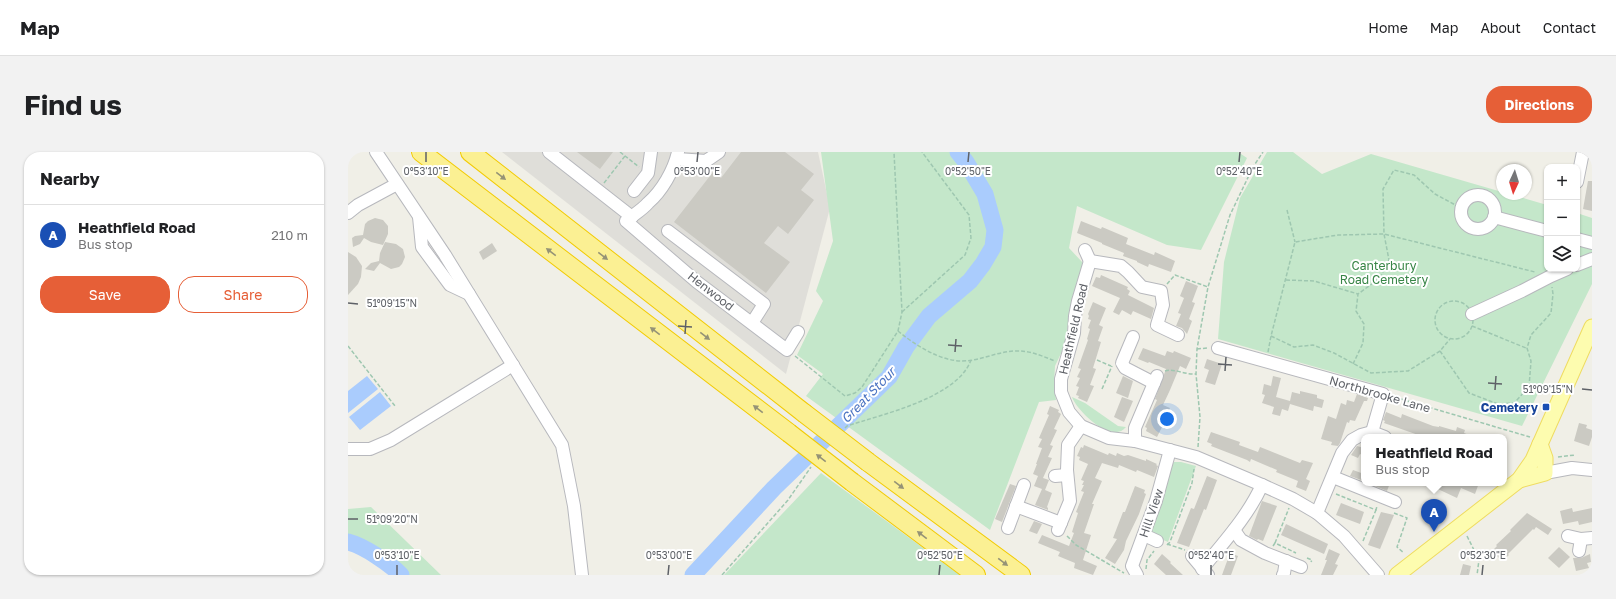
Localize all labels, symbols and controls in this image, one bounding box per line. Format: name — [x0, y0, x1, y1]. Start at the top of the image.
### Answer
text: Map — [20, 16, 60, 39]
text: Home — [1368, 19, 1408, 36]
text: Map — [1430, 19, 1458, 36]
text: About — [1480, 19, 1521, 36]
text: Contact — [1543, 19, 1596, 36]
button: Directions — [1486, 86, 1592, 123]
text: Find us — [24, 88, 122, 121]
north arrow — [1496, 164, 1532, 200]
map controls — [1544, 164, 1580, 272]
button: + — [1544, 164, 1580, 200]
text: 0°53'10"E — [404, 165, 449, 177]
text: 0°53'00"E — [674, 165, 720, 177]
text: 0°52'50"E — [945, 165, 991, 177]
text: 0°52'40"E — [1216, 165, 1262, 177]
text: Nearby — [40, 168, 100, 189]
one-way arrow — [495, 172, 506, 180]
button: − — [1544, 200, 1580, 236]
text: Heathfield Road — [78, 218, 196, 236]
text: A — [48, 227, 58, 243]
text: 210 m — [271, 227, 308, 243]
text: Bus stop — [78, 236, 133, 252]
button: layers — [1544, 236, 1580, 272]
one-way arrow — [546, 248, 557, 256]
one-way arrow — [597, 252, 608, 260]
park label: Canterbury Road Cemetery — [1340, 258, 1429, 287]
street label: Henwood — [685, 268, 737, 314]
button: Save — [40, 276, 170, 313]
button: Share — [178, 276, 308, 313]
street label: Heathfield Road — [1055, 282, 1091, 376]
text: 51°09'15"N — [367, 297, 417, 309]
one-way arrow — [649, 326, 660, 335]
one-way arrow — [700, 332, 711, 341]
water label: Great Stour — [837, 362, 900, 426]
street label: Northbrooke Lane — [1328, 372, 1432, 416]
text: 51°09'15"N — [1523, 383, 1573, 395]
place label: Cemetery — [1481, 400, 1539, 415]
marker: Cemetery — [1541, 402, 1551, 412]
one-way arrow — [753, 405, 764, 414]
your location — [1157, 409, 1177, 429]
popup — [1361, 434, 1507, 486]
text: Heathfield Road — [1375, 443, 1493, 461]
one-way arrow — [816, 454, 827, 463]
text: Bus stop — [1375, 461, 1430, 477]
one-way arrow — [894, 481, 904, 489]
street label: Hill View — [1136, 486, 1166, 539]
pin: A — [1421, 499, 1447, 532]
text: 51°09'20"N — [366, 513, 418, 525]
one-way arrow — [917, 531, 928, 539]
text: 0°53'10"E — [375, 549, 420, 561]
text: 0°53'00"E — [646, 549, 692, 561]
text: 0°52'50"E — [917, 549, 963, 561]
text: 0°52'40"E — [1188, 549, 1234, 561]
text: 0°52'30"E — [1460, 549, 1506, 561]
one-way arrow — [998, 558, 1009, 566]

